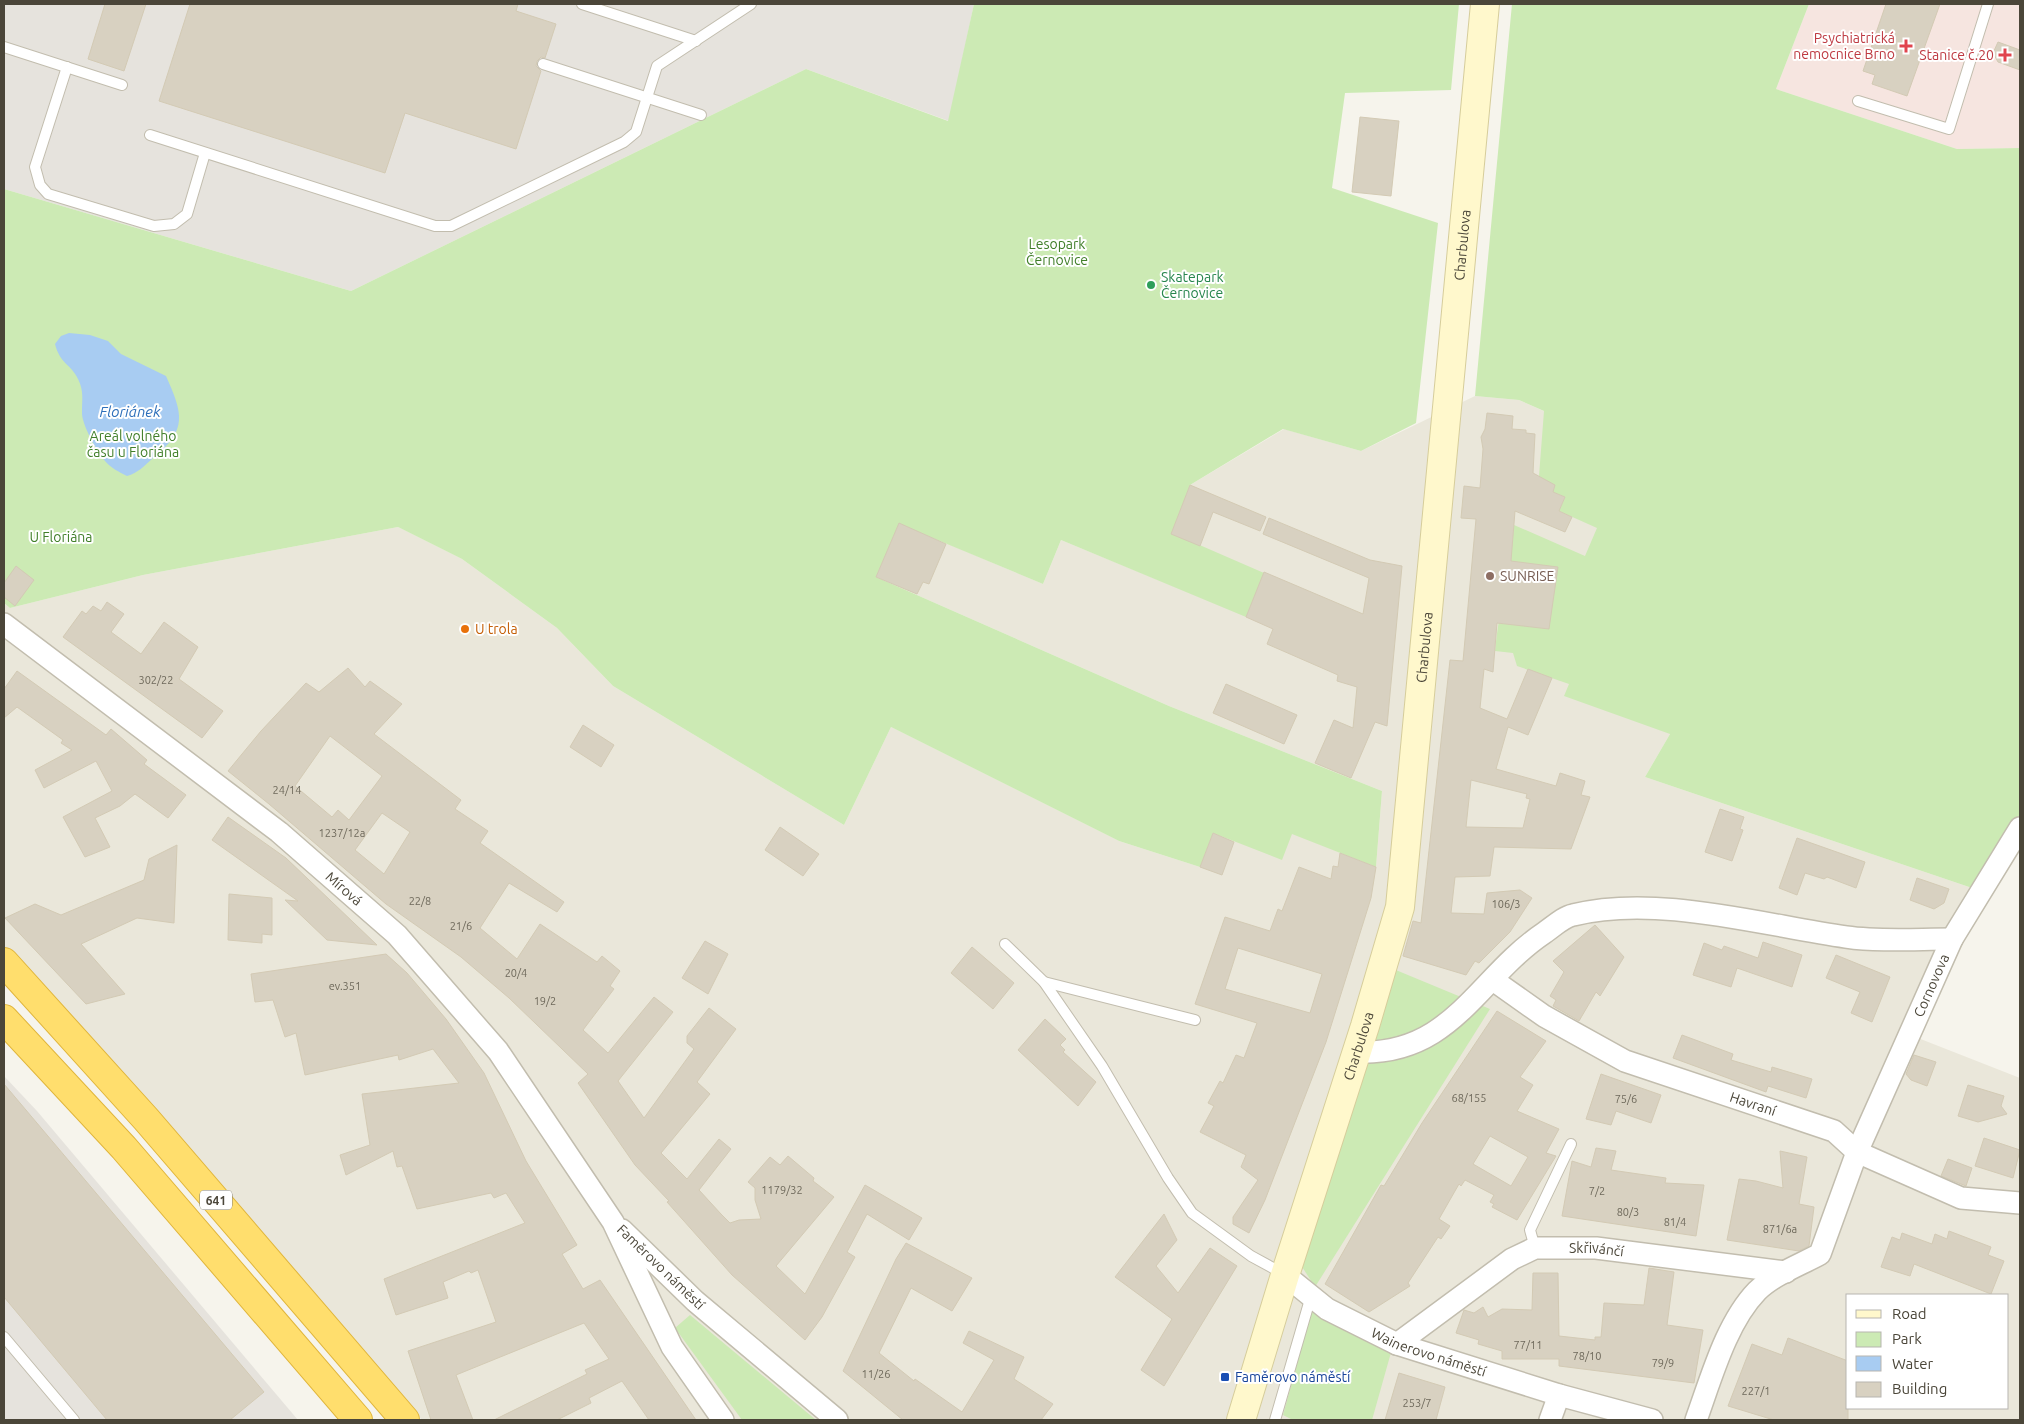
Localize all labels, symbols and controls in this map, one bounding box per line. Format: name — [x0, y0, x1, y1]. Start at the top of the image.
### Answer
place label: Psychiatrická nemocnice Brno — [1793, 30, 1895, 62]
marker: Psychiatrická nemocnice Brno — [1899, 39, 1913, 53]
place label: Stanice č.20 — [1919, 47, 1994, 63]
marker: Stanice č.20 — [1998, 48, 2012, 62]
street label: Charbulova — [1451, 209, 1474, 281]
park label: Lesopark Černovice — [1026, 236, 1088, 268]
place label: Skatepark Černovice — [1161, 269, 1224, 301]
marker: Skatepark Černovice — [1145, 279, 1157, 291]
water label: Floriánek — [99, 403, 161, 420]
park label: Areál volného času u Floriána — [87, 428, 179, 460]
park label: U Floriána — [29, 529, 93, 545]
place label: SUNRISE — [1500, 568, 1555, 584]
marker: SUNRISE — [1484, 570, 1496, 582]
street label: Charbulova — [1413, 611, 1436, 683]
place label: U trola — [475, 621, 518, 637]
marker: U trola — [459, 623, 471, 635]
house number: 302/22 — [138, 674, 174, 686]
house number: 24/14 — [273, 784, 301, 796]
house number: 1237/12a — [319, 827, 365, 839]
street label: Mírová — [322, 868, 365, 909]
house number: 22/8 — [409, 895, 431, 907]
house number: 106/3 — [1492, 898, 1520, 910]
house number: 21/6 — [450, 920, 472, 932]
street label: Cornovova — [1910, 951, 1952, 1019]
house number: 20/4 — [505, 967, 527, 979]
house number: ev.351 — [329, 980, 361, 992]
house number: 19/2 — [534, 995, 556, 1007]
street label: Charbulova — [1340, 1010, 1377, 1082]
street label: Havraní — [1728, 1089, 1779, 1119]
house number: 68/155 — [1451, 1092, 1487, 1104]
house number: 75/6 — [1615, 1093, 1637, 1105]
house number: 1179/32 — [761, 1184, 803, 1196]
house number: 7/2 — [1589, 1185, 1605, 1197]
road number: 641 — [200, 1190, 232, 1210]
house number: 80/3 — [1617, 1206, 1639, 1218]
house number: 81/4 — [1664, 1216, 1686, 1228]
street label: Faměrovo náměstí — [614, 1221, 709, 1313]
house number: 871/6a — [1763, 1223, 1797, 1235]
street label: Skřivánčí — [1569, 1240, 1625, 1260]
legend — [1846, 1294, 2009, 1409]
text: Road — [1892, 1305, 1927, 1322]
street label: Wainerovo náměstí — [1369, 1324, 1489, 1380]
text: Park — [1892, 1330, 1922, 1347]
house number: 77/11 — [1514, 1339, 1542, 1351]
house number: 78/10 — [1573, 1350, 1601, 1362]
text: Water — [1892, 1355, 1933, 1372]
house number: 79/9 — [1652, 1357, 1674, 1369]
house number: 11/26 — [862, 1368, 890, 1380]
place label: Faměrovo náměstí — [1235, 1369, 1351, 1385]
marker: Faměrovo náměstí — [1219, 1371, 1231, 1383]
text: Building — [1892, 1380, 1947, 1397]
house number: 227/1 — [1742, 1385, 1770, 1397]
house number: 253/7 — [1403, 1397, 1431, 1409]

